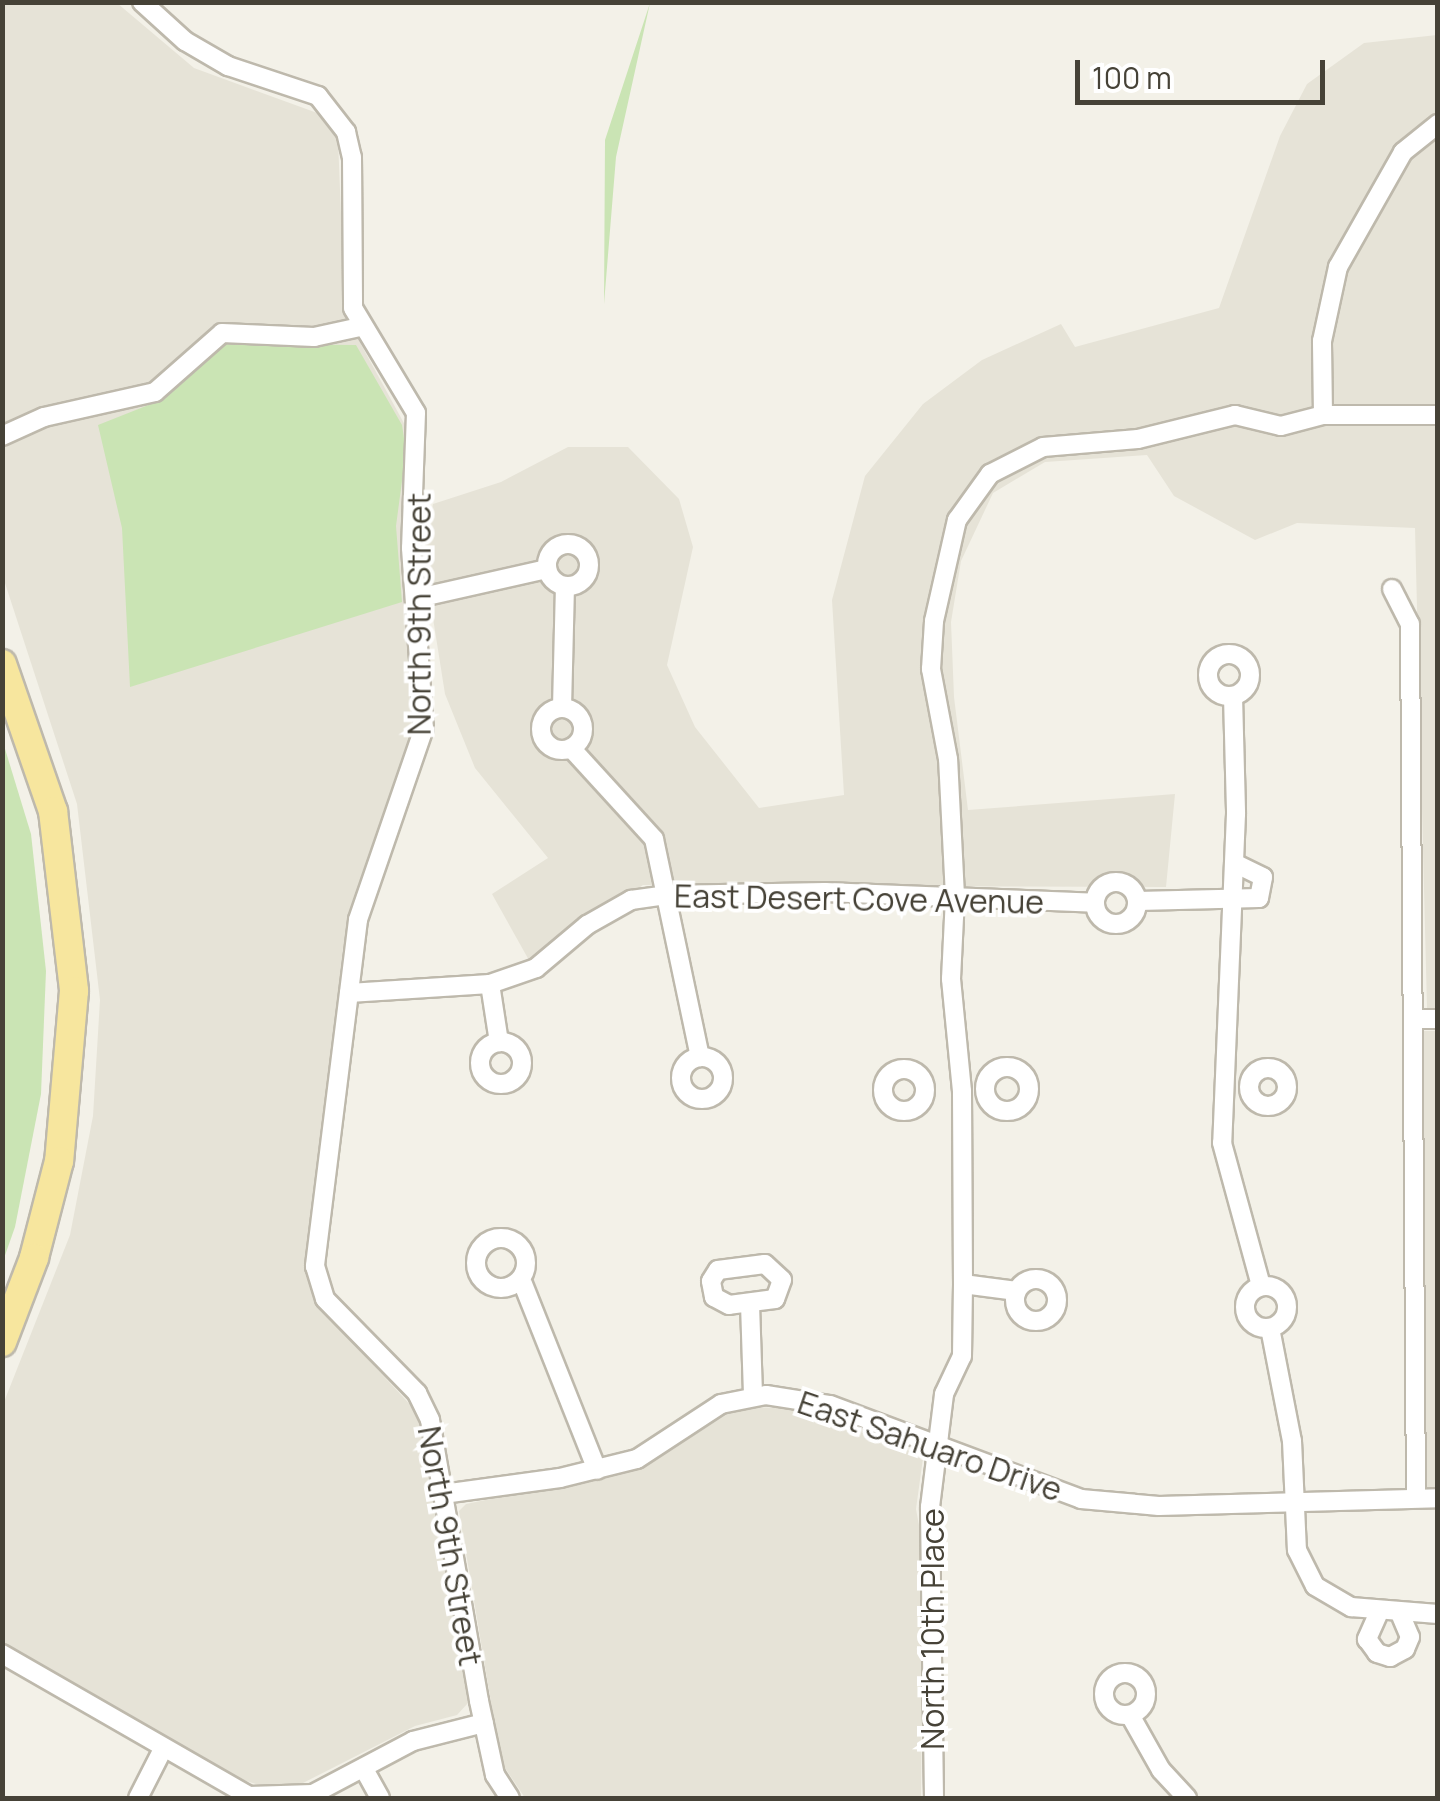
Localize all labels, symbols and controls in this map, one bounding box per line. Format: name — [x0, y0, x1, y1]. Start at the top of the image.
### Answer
scale bar — [1080, 40, 1330, 102]
text: 100 m — [1092, 57, 1172, 98]
street label: North 9th Street — [400, 493, 438, 735]
street label: East Desert Cove Avenue — [674, 877, 1044, 921]
street label: East Sahuaro Drive — [793, 1383, 1067, 1509]
street label: North 9th Street — [410, 1423, 490, 1669]
street label: North 10th Place — [913, 1508, 951, 1750]

